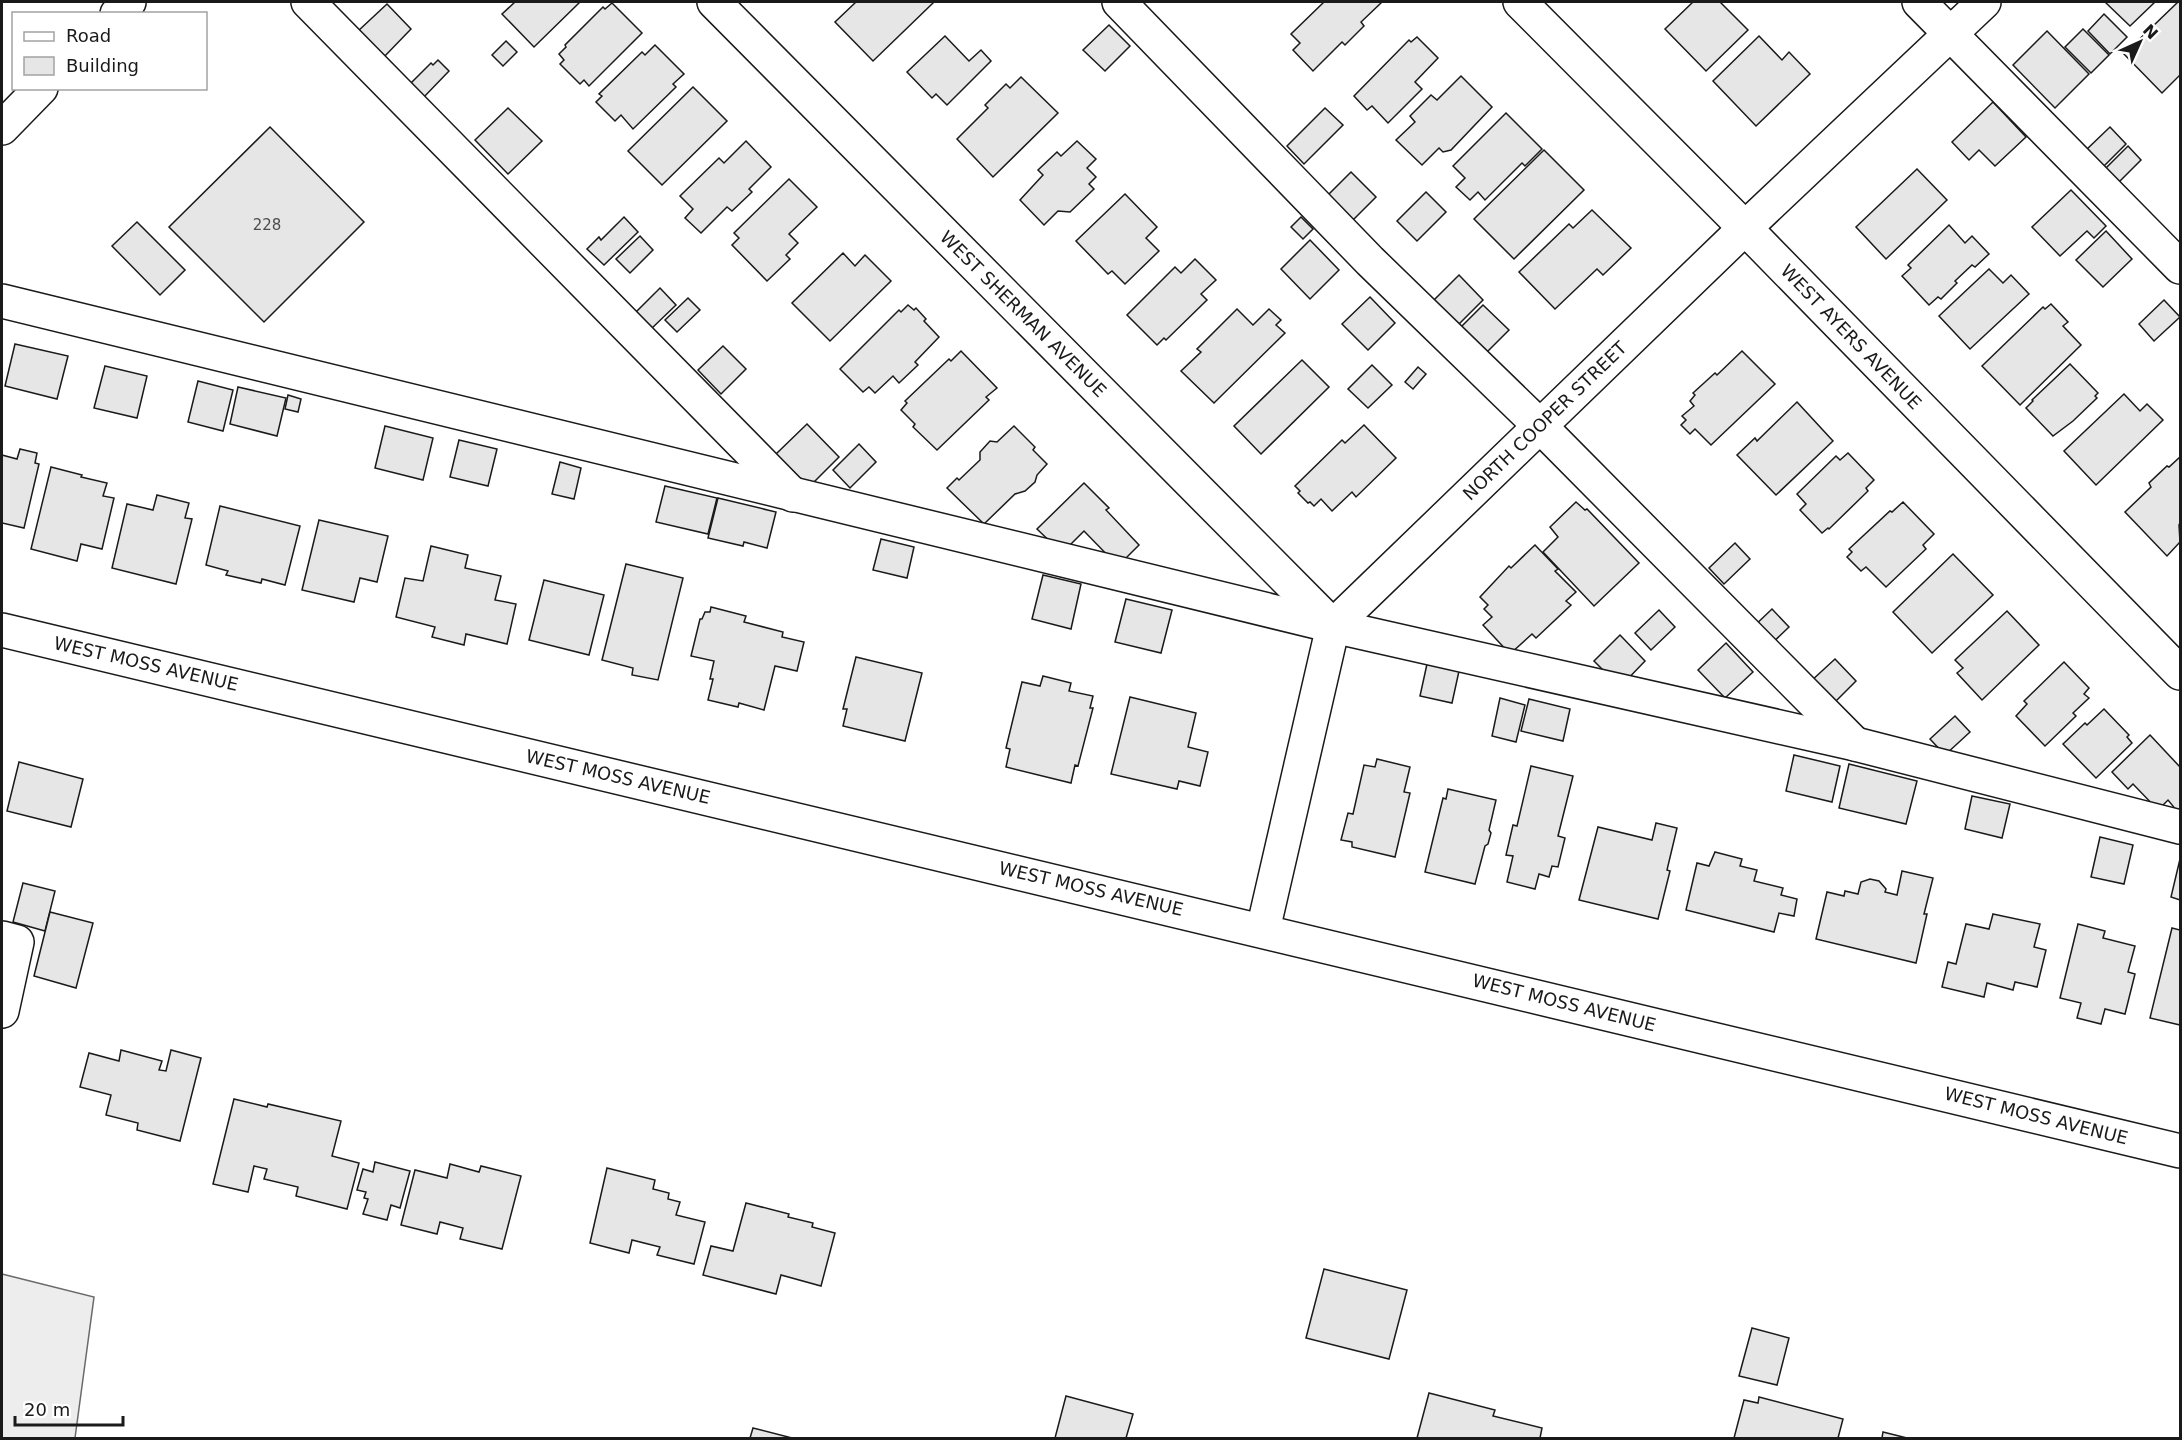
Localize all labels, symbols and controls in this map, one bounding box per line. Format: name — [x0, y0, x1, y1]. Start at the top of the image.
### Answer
legend — [12, 12, 207, 90]
north arrow — [2110, 12, 2170, 72]
text: N — [2139, 20, 2162, 43]
text: Road — [66, 25, 111, 46]
text: Building — [66, 55, 139, 76]
house number: 228 — [253, 216, 281, 234]
street label: WEST SHERMAN AVENUE — [936, 226, 1111, 401]
street label: WEST AYERS AVENUE — [1777, 260, 1926, 413]
street label: NORTH COOPER STREET — [1459, 336, 1631, 504]
street label: WEST MOSS AVENUE — [52, 632, 240, 695]
street label: WEST MOSS AVENUE — [524, 745, 712, 808]
street label: WEST MOSS AVENUE — [997, 857, 1185, 920]
street label: WEST MOSS AVENUE — [1470, 970, 1658, 1035]
street label: WEST MOSS AVENUE — [1942, 1083, 2130, 1148]
scale bar — [15, 1389, 123, 1427]
text: 20 m — [24, 1399, 70, 1420]

